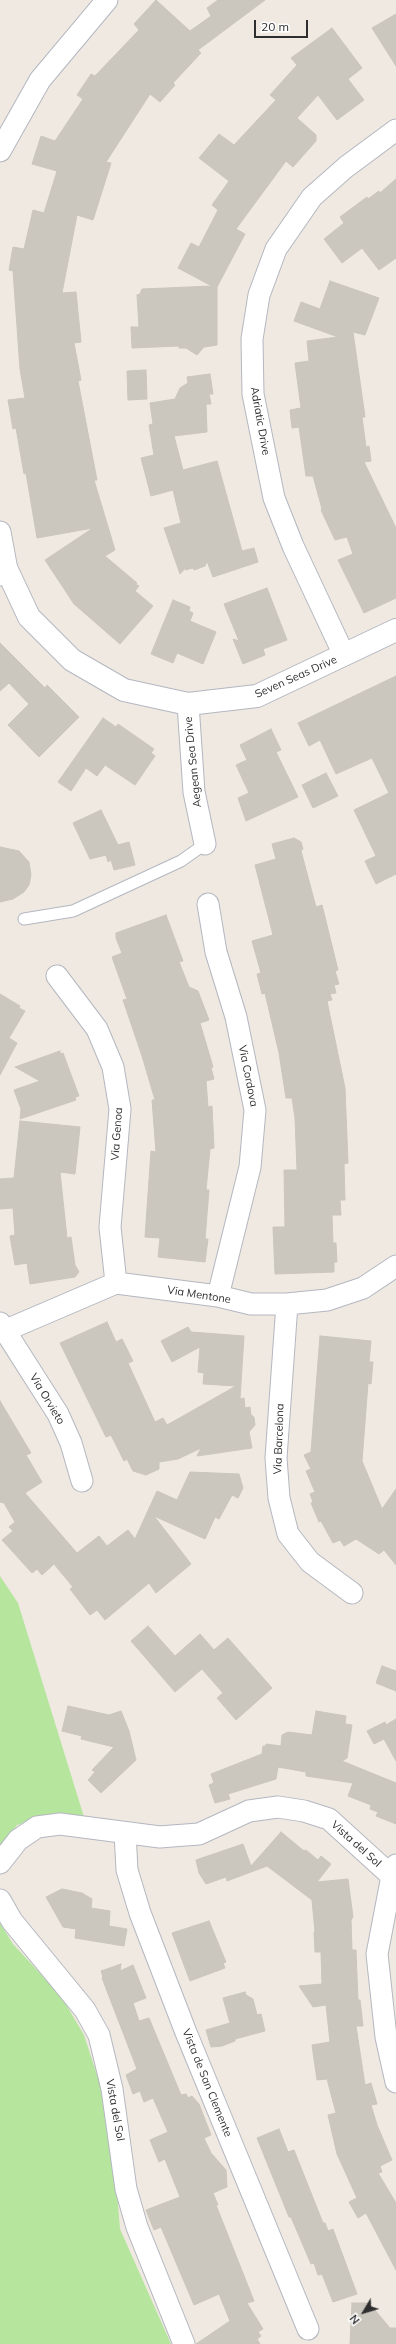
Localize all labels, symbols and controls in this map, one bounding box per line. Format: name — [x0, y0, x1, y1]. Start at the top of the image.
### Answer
scale bar — [256, 12, 310, 38]
text: 20 m — [261, 19, 289, 34]
street label: Adriatic Drive — [247, 386, 273, 456]
street label: Seven Seas Drive — [253, 653, 339, 701]
street label: Aegean Sea Drive — [182, 716, 204, 808]
street label: Via Cordova — [236, 1044, 260, 1108]
street label: Via Genoa — [109, 1107, 125, 1161]
street label: Via Mentone — [166, 1283, 232, 1307]
street label: Via Orvieto — [27, 1371, 67, 1427]
street label: Via Barcelona — [271, 1403, 287, 1475]
street label: Vista del Sol — [328, 1818, 384, 1870]
street label: Vista de San Clemente — [179, 2027, 235, 2139]
street label: Vista del Sol — [103, 2078, 127, 2142]
north arrow — [344, 2292, 384, 2332]
text: N — [346, 2312, 363, 2327]

